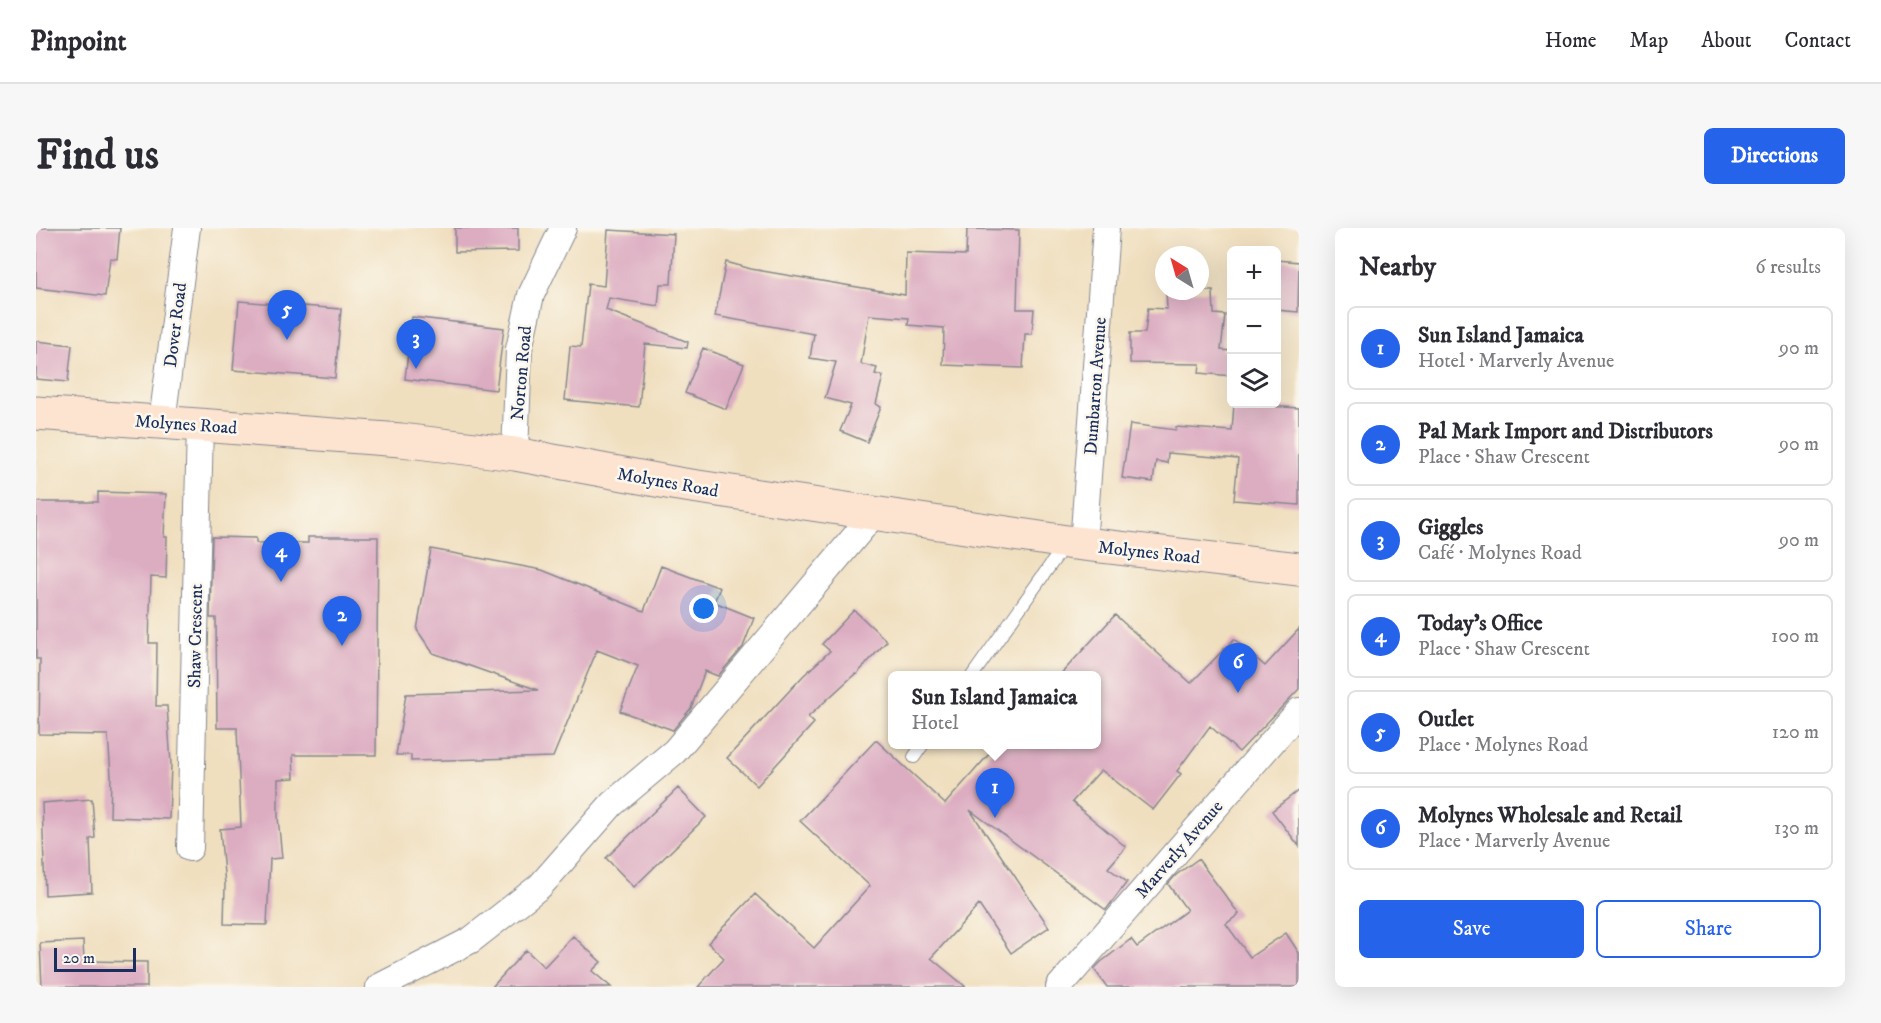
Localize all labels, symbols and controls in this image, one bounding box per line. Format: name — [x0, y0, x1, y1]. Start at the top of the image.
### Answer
text: Pinpoint — [30, 24, 126, 59]
text: Home — [1545, 28, 1597, 54]
text: Map — [1630, 28, 1668, 54]
text: About — [1701, 28, 1752, 54]
text: Contact — [1785, 28, 1851, 54]
button: Directions — [1704, 128, 1845, 184]
text: Find us — [36, 130, 159, 182]
north arrow — [1155, 246, 1209, 300]
map controls — [1227, 246, 1281, 408]
button: + — [1227, 246, 1281, 300]
text: Nearby — [1359, 251, 1436, 284]
text: 6 results — [1755, 255, 1821, 280]
street label: Dover Road — [160, 281, 192, 369]
pin: 5 — [268, 291, 306, 340]
button: − — [1227, 300, 1281, 354]
street label: Dumbarton Avenue — [1080, 316, 1112, 456]
pin: 3 — [396, 320, 436, 369]
text: Sun Island Jamaica — [1418, 322, 1584, 349]
street label: Norton Road — [507, 325, 537, 421]
text: 1 — [1377, 336, 1384, 361]
text: 90 m — [1779, 336, 1819, 361]
text: Hotel · Marverly Avenue — [1418, 349, 1614, 374]
button: layers — [1227, 354, 1281, 408]
street label: Molynes Road — [134, 410, 238, 440]
text: Pal Mark Import and Distributors — [1418, 418, 1713, 445]
text: 2 — [1376, 432, 1385, 457]
text: 90 m — [1779, 432, 1819, 457]
text: Place · Shaw Crescent — [1418, 445, 1590, 470]
street label: Molynes Road — [615, 463, 720, 503]
text: Giggles — [1418, 514, 1483, 541]
text: 3 — [1377, 528, 1384, 553]
text: 90 m — [1779, 528, 1819, 553]
pin: 4 — [262, 532, 300, 582]
street label: Molynes Road — [1097, 537, 1201, 569]
text: Café · Molynes Road — [1418, 541, 1582, 566]
street label: Shaw Crescent — [184, 584, 208, 688]
your location — [689, 594, 718, 623]
pin: 2 — [322, 596, 362, 646]
text: Today's Office — [1418, 610, 1543, 637]
text: 4 — [1375, 624, 1386, 649]
text: 100 m — [1771, 624, 1819, 649]
text: Place · Shaw Crescent — [1418, 637, 1590, 662]
pin: 6 — [1218, 644, 1258, 693]
popup — [888, 671, 1101, 749]
text: Sun Island Jamaica — [912, 684, 1077, 711]
text: Outlet — [1418, 706, 1474, 733]
text: Hotel — [912, 711, 958, 736]
text: 5 — [1376, 720, 1385, 745]
text: 120 m — [1772, 720, 1819, 745]
text: Place · Molynes Road — [1418, 733, 1588, 758]
pin: 1 — [976, 768, 1014, 818]
street label: Marverly Avenue — [1131, 796, 1228, 903]
text: Molynes Wholesale and Retail — [1418, 802, 1682, 829]
text: 6 — [1375, 816, 1386, 841]
text: 130 m — [1774, 816, 1819, 841]
text: Place · Marverly Avenue — [1418, 829, 1610, 854]
button: Save — [1359, 900, 1584, 958]
button: Share — [1596, 900, 1821, 958]
scale bar — [54, 945, 136, 972]
text: 20 m — [63, 948, 95, 968]

